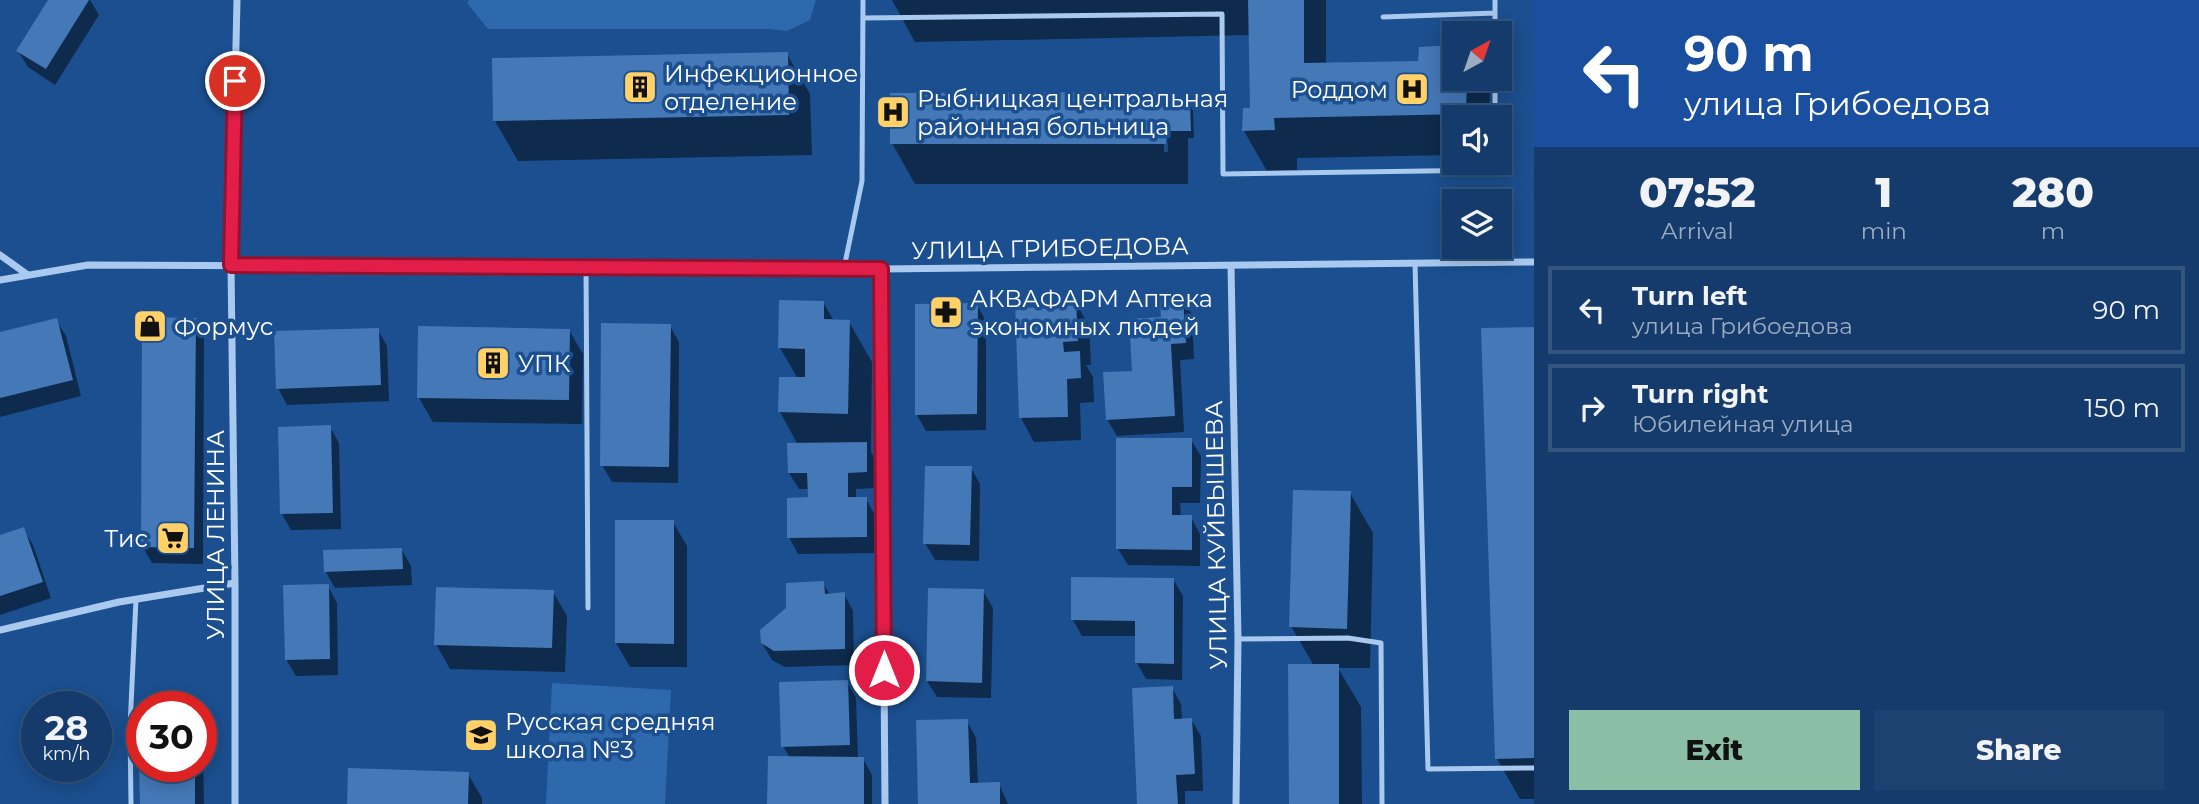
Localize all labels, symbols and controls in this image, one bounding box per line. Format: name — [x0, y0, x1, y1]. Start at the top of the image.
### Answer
north arrow — [1442, 21, 1512, 91]
map controls — [1442, 21, 1512, 259]
text: 90 m — [1684, 24, 1814, 83]
icon: left — [1569, 28, 1660, 119]
pin — [205, 51, 265, 111]
place label: Инфекционное отделение — [664, 59, 858, 116]
icon: arrive — [216, 62, 254, 100]
building icon: Инфекционное отделение — [621, 68, 659, 106]
hospital icon: Роддом — [1393, 70, 1431, 108]
place label: Роддом — [1291, 75, 1388, 104]
place label: Рыбницкая центральная районная больница — [917, 84, 1228, 141]
text: улица Грибоедова — [1684, 84, 1991, 123]
hospital icon: Рыбницкая центральная районная больница — [874, 93, 912, 131]
button: sound — [1442, 105, 1512, 175]
text: 07:52 — [1639, 166, 1756, 218]
text: 1 — [1875, 166, 1892, 218]
text: 280 — [2012, 166, 2094, 218]
button: layers — [1442, 189, 1512, 259]
text: Arrival — [1661, 217, 1734, 245]
text: min — [1861, 217, 1907, 245]
text: m — [2041, 217, 2065, 245]
street label: УЛИЦА ГРИБОЕДОВА — [911, 231, 1189, 265]
text: Turn left — [1632, 280, 1748, 312]
place label: АКВАФАРМ Аптека экономных людей — [970, 284, 1213, 341]
icon: left — [1573, 291, 1611, 329]
pharmacy icon: АКВАФАРМ Аптека экономных людей — [927, 293, 965, 331]
text: 90 m — [2093, 294, 2160, 326]
shop icon: Формус — [131, 307, 169, 345]
place label: Формус — [174, 312, 273, 341]
text: улица Грибоедова — [1632, 312, 1853, 340]
building icon: УПК — [474, 344, 512, 382]
place label: УПК — [518, 349, 571, 378]
text: Turn right — [1632, 378, 1768, 410]
icon: right — [1573, 389, 1611, 427]
text: 150 m — [2084, 392, 2160, 424]
street label: УЛИЦА КУЙБЫШЕВА — [1199, 400, 1233, 670]
text: Юбилейная улица — [1632, 410, 1853, 438]
street label: УЛИЦА ЛЕНИНА — [201, 430, 230, 640]
supermarket icon: Тис — [154, 519, 192, 557]
place label: Тис — [104, 524, 148, 553]
position arrow — [847, 633, 921, 707]
speed limit sign: 30 — [126, 691, 217, 782]
text: 28 — [45, 706, 88, 749]
place label: Русская средняя школа №3 — [505, 707, 716, 764]
button: Exit — [1569, 710, 1860, 790]
button: Share — [1874, 710, 2164, 790]
school or university icon: Русская средняя школа №3 — [462, 716, 500, 754]
text: km/h — [42, 743, 91, 765]

